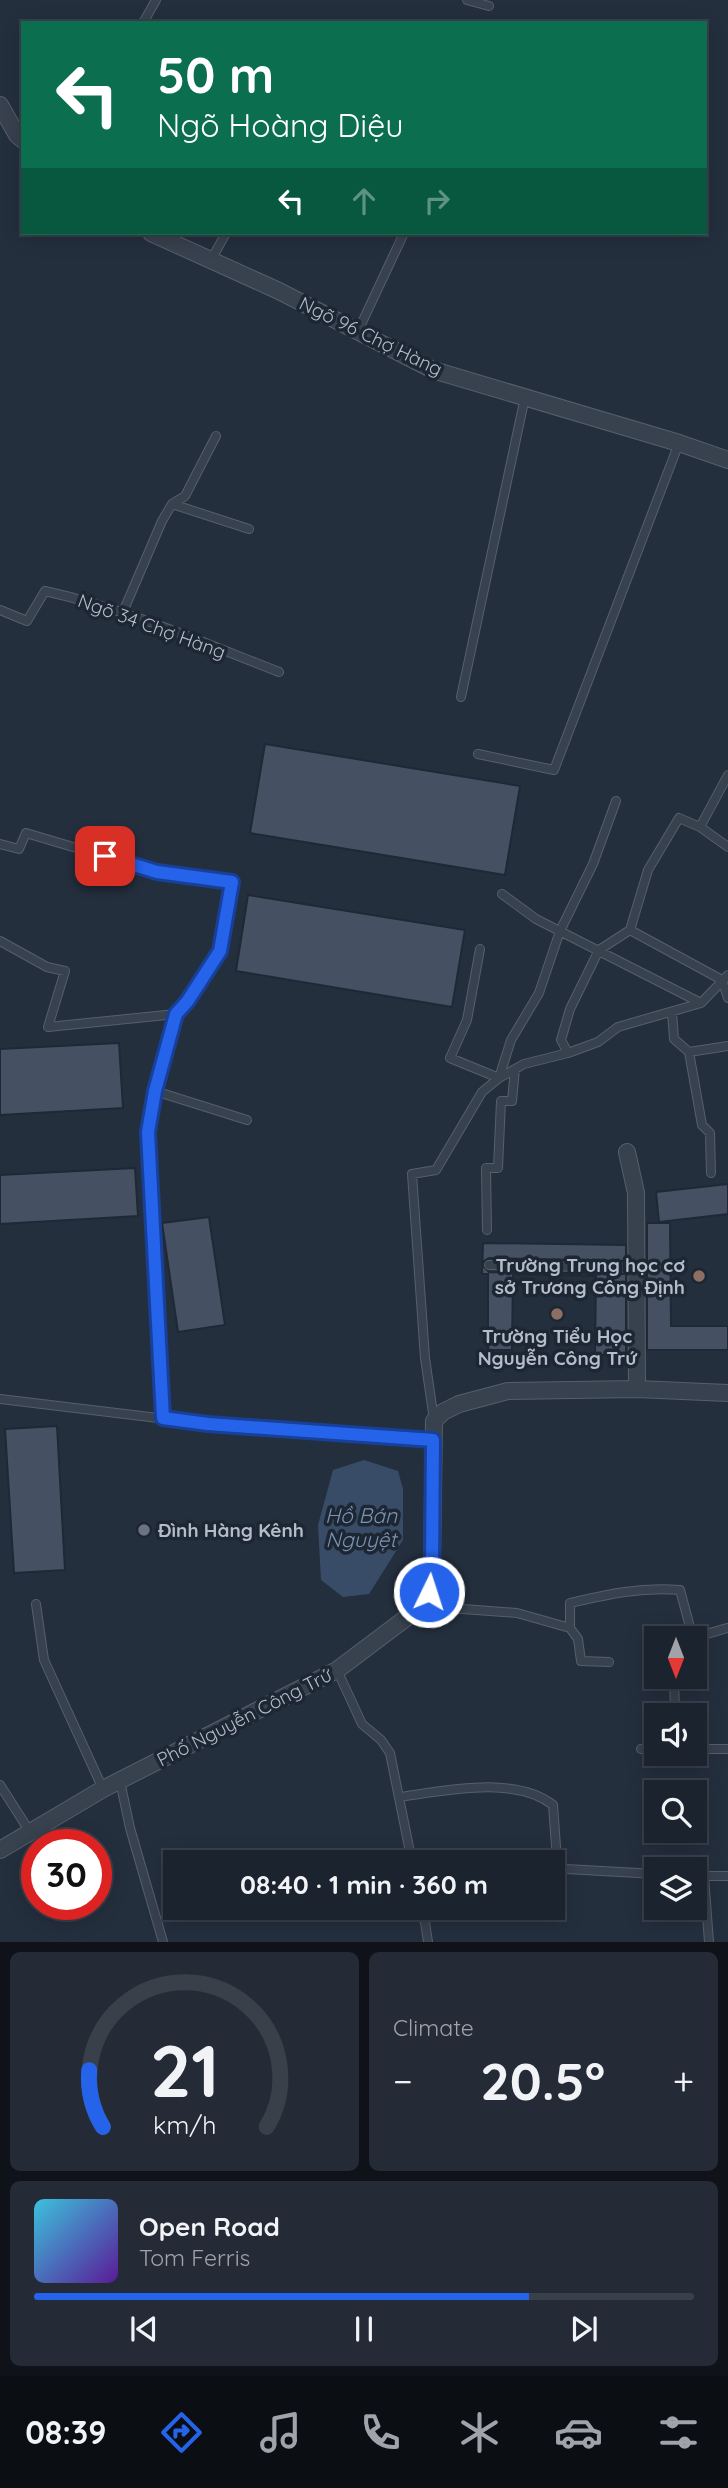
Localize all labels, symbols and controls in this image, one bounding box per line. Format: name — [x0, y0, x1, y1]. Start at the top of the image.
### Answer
text: 50 m — [157, 44, 274, 105]
icon: left — [42, 49, 133, 140]
text: Ngõ Hoàng Diệu — [157, 105, 403, 145]
icon: left — [272, 182, 310, 220]
icon: ahead — [345, 182, 383, 220]
icon: right — [418, 182, 456, 220]
street label: Ngõ 96 Chợ Hàng — [296, 291, 446, 381]
street label: Ngõ 34 Chợ Hàng — [75, 588, 229, 664]
pin — [75, 826, 135, 886]
icon: arrive — [86, 837, 124, 875]
place label: Trường Trung học cơ sở Trương Công Định — [495, 1253, 685, 1299]
marker: Trường Trung học cơ sở Trương Công Định — [691, 1268, 707, 1284]
marker: Trường Tiểu Học Nguyễn Công Trứ — [549, 1306, 565, 1322]
place label: Trường Tiểu Học Nguyễn Công Trứ — [478, 1324, 638, 1370]
water label: Hồ Bán Nguyệt — [325, 1502, 399, 1552]
place label: Đình Hàng Kênh — [157, 1518, 304, 1542]
marker: Đình Hàng Kênh — [136, 1522, 152, 1538]
position arrow — [392, 1555, 466, 1629]
north arrow — [644, 1626, 707, 1689]
map controls — [644, 1626, 707, 1920]
street label: Phố Nguyễn Công Trứ — [153, 1662, 337, 1772]
button: sound — [644, 1703, 707, 1766]
button: search — [644, 1780, 707, 1843]
speed limit sign: 30 — [21, 1829, 112, 1920]
button: layers — [644, 1857, 707, 1920]
text: 08:40 · 1 min · 360 m — [240, 1868, 488, 1901]
text: Climate — [393, 2013, 474, 2042]
text: 21 — [150, 2025, 219, 2116]
text: 20.5° — [480, 2048, 605, 2113]
text: − — [393, 2057, 413, 2105]
text: + — [673, 2057, 694, 2105]
text: km/h — [153, 2109, 216, 2140]
text: Open Road — [139, 2210, 280, 2243]
text: Tom Ferris — [139, 2243, 250, 2272]
icon: previous — [125, 2310, 163, 2348]
icon: pause — [345, 2310, 383, 2348]
icon: next — [565, 2310, 603, 2348]
icon: directions — [157, 2408, 206, 2457]
icon: music — [256, 2408, 305, 2457]
icon: phone — [356, 2408, 405, 2457]
icon: climate — [455, 2408, 504, 2457]
icon: car — [554, 2408, 603, 2457]
icon: filters — [654, 2408, 703, 2457]
text: 08:39 — [25, 2412, 106, 2452]

